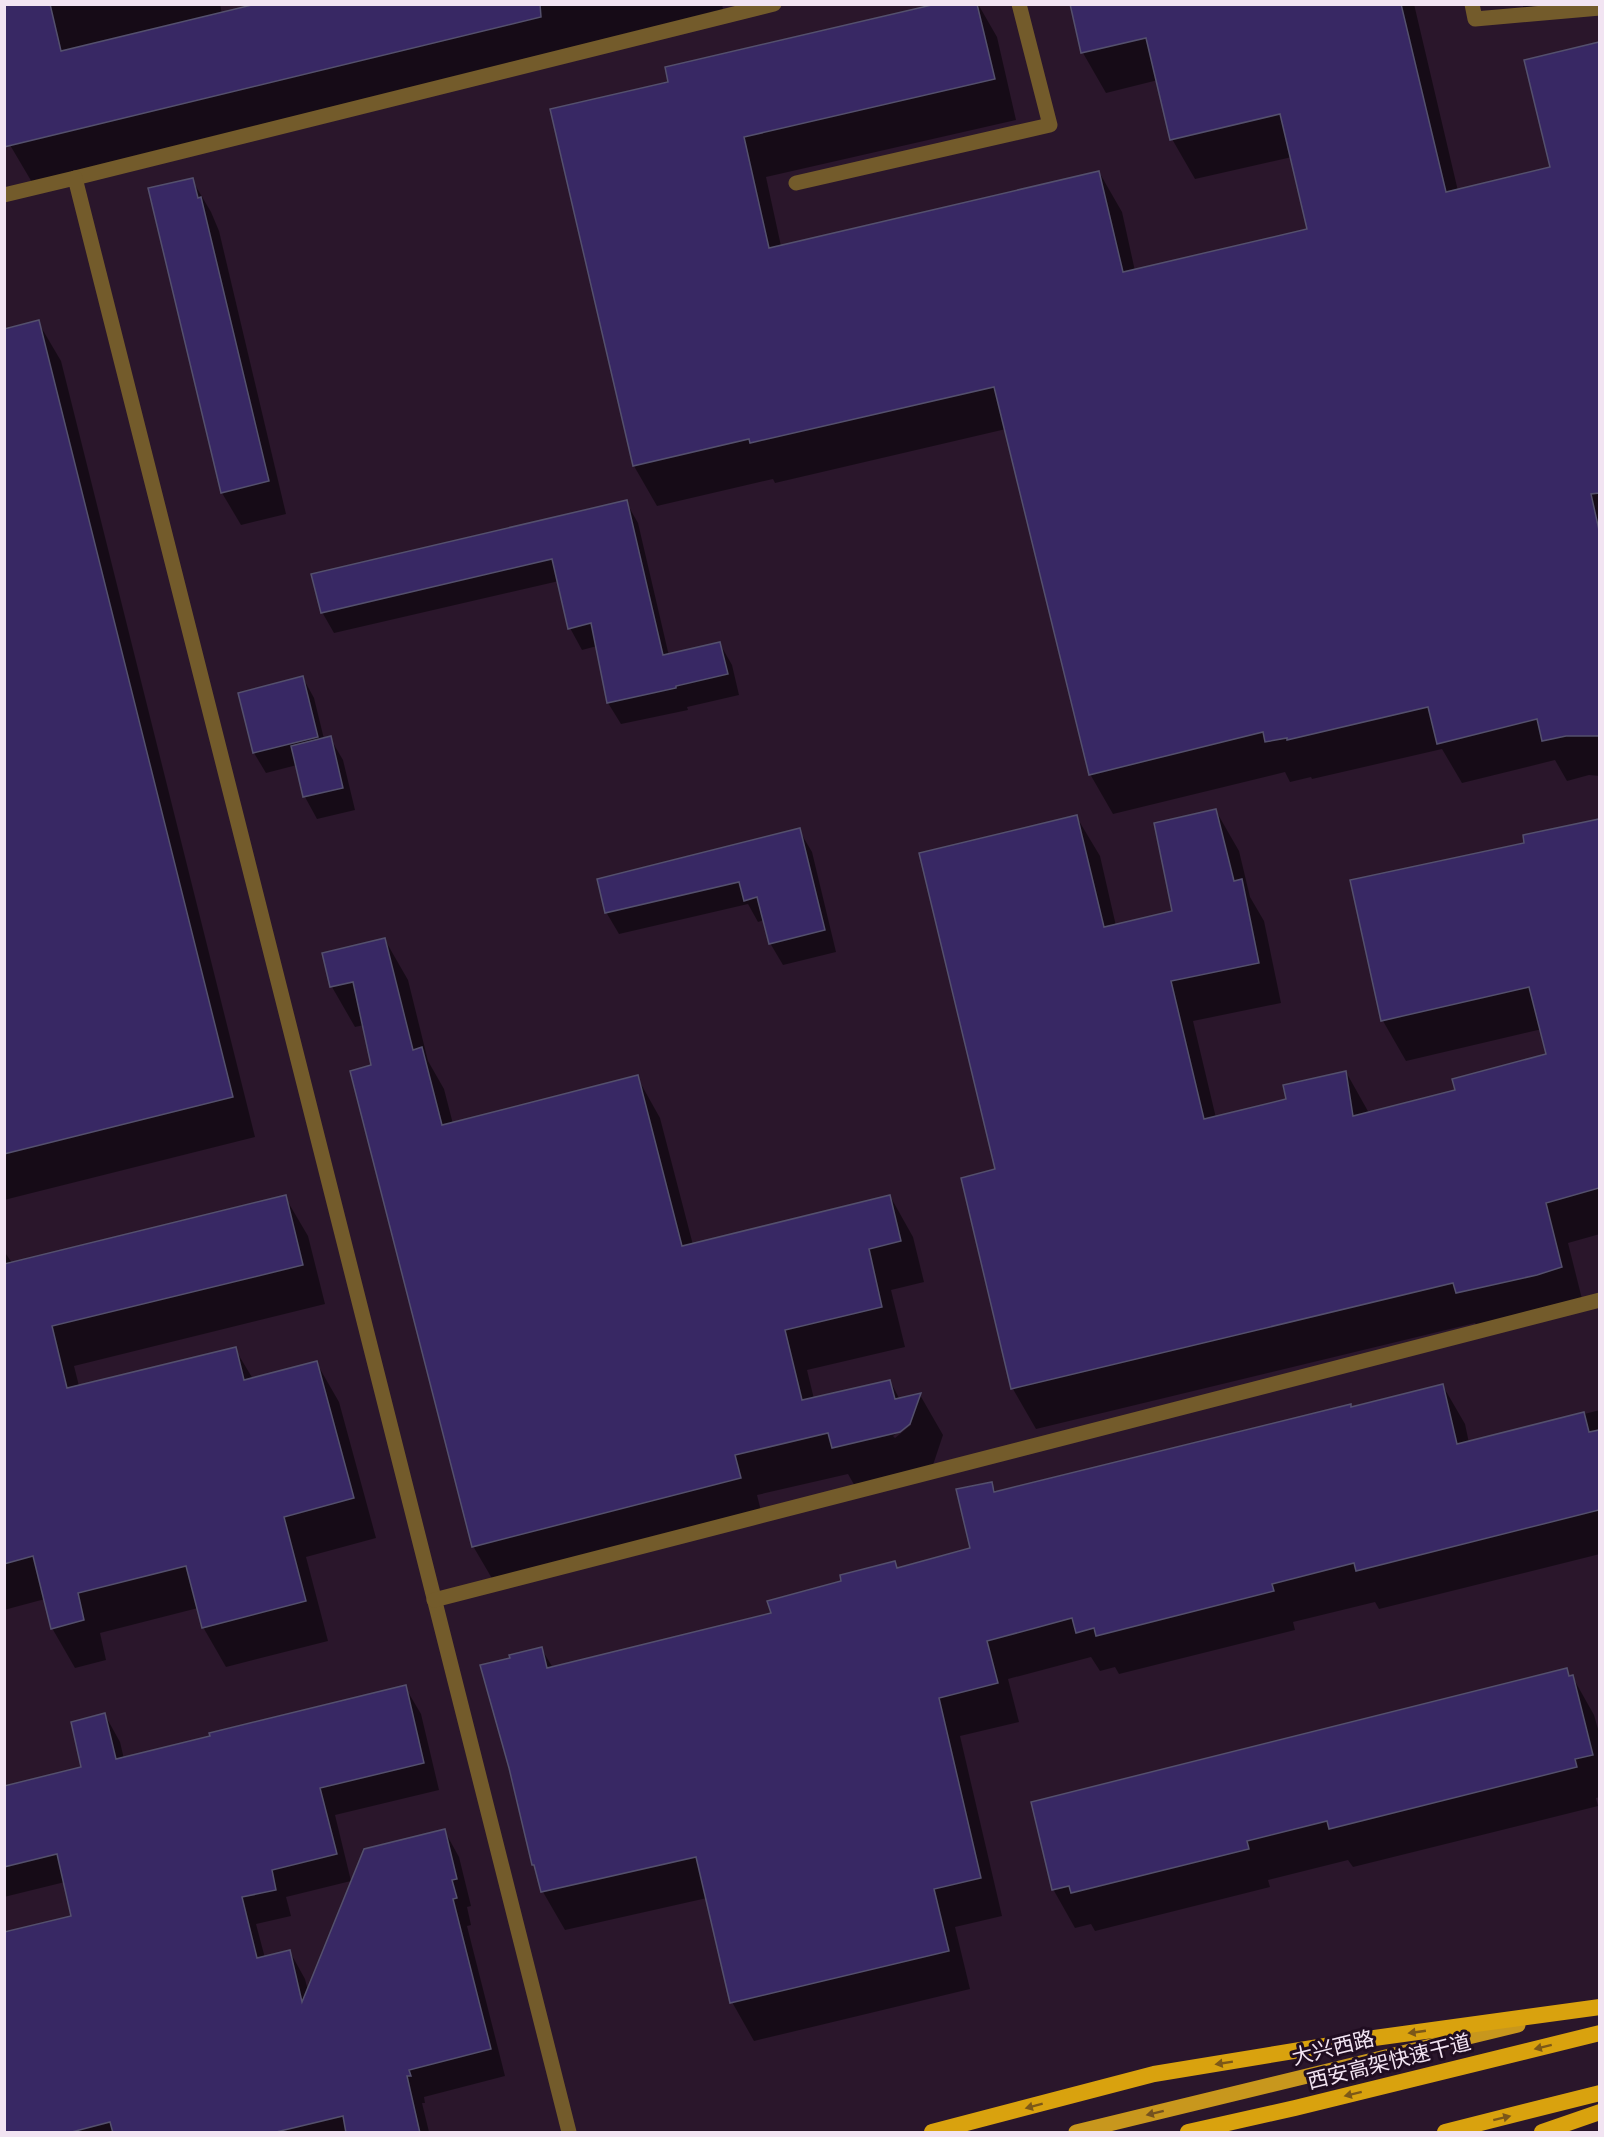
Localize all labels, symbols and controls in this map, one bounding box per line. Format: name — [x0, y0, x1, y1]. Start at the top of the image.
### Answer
street label: 大兴西路 — [1289, 2023, 1377, 2071]
street label: 西安高架快速干道 — [1304, 2027, 1474, 2095]
one-way arrow — [1407, 2028, 1426, 2037]
one-way arrow — [1534, 2042, 1552, 2052]
one-way arrow — [1214, 2058, 1233, 2067]
one-way arrow — [1344, 2089, 1363, 2099]
one-way arrow — [1025, 2101, 1043, 2111]
one-way arrow — [1146, 2109, 1164, 2119]
one-way arrow — [1493, 2113, 1511, 2122]

